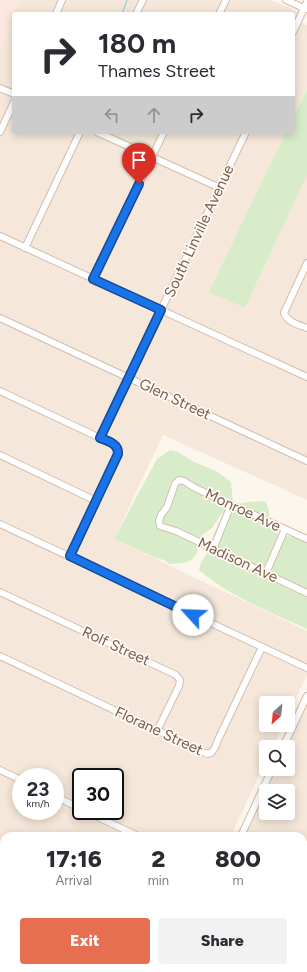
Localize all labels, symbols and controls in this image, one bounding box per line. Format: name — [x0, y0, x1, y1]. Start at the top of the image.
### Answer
text: 180 m — [98, 26, 176, 60]
icon: right — [32, 28, 84, 80]
text: Thames Street — [98, 60, 216, 82]
icon: left — [101, 104, 123, 126]
icon: ahead — [143, 104, 165, 126]
icon: right — [185, 104, 207, 126]
pin — [122, 143, 156, 184]
icon: arrive — [128, 149, 150, 171]
street label: South Linville Avenue — [160, 162, 238, 300]
street label: Glen Street — [136, 375, 214, 424]
street label: Monroe Ave — [202, 485, 284, 535]
street label: Madison Ave — [195, 534, 281, 586]
position arrow — [172, 594, 214, 636]
street label: Rolf Street — [79, 622, 153, 670]
north arrow — [259, 696, 295, 732]
map controls — [259, 696, 295, 820]
street label: Florane Street — [112, 703, 206, 759]
button: search — [259, 740, 295, 776]
speed limit sign: 30 — [72, 768, 124, 820]
text: 23 — [27, 777, 49, 801]
button: layers — [259, 784, 295, 820]
text: km/h — [27, 797, 49, 810]
text: 17:16 — [46, 844, 102, 873]
text: 2 — [151, 844, 165, 873]
text: 800 — [215, 844, 261, 873]
text: Arrival — [56, 873, 92, 888]
text: min — [148, 873, 169, 888]
text: m — [232, 873, 244, 888]
button: Exit — [20, 918, 150, 964]
button: Share — [158, 918, 287, 964]

